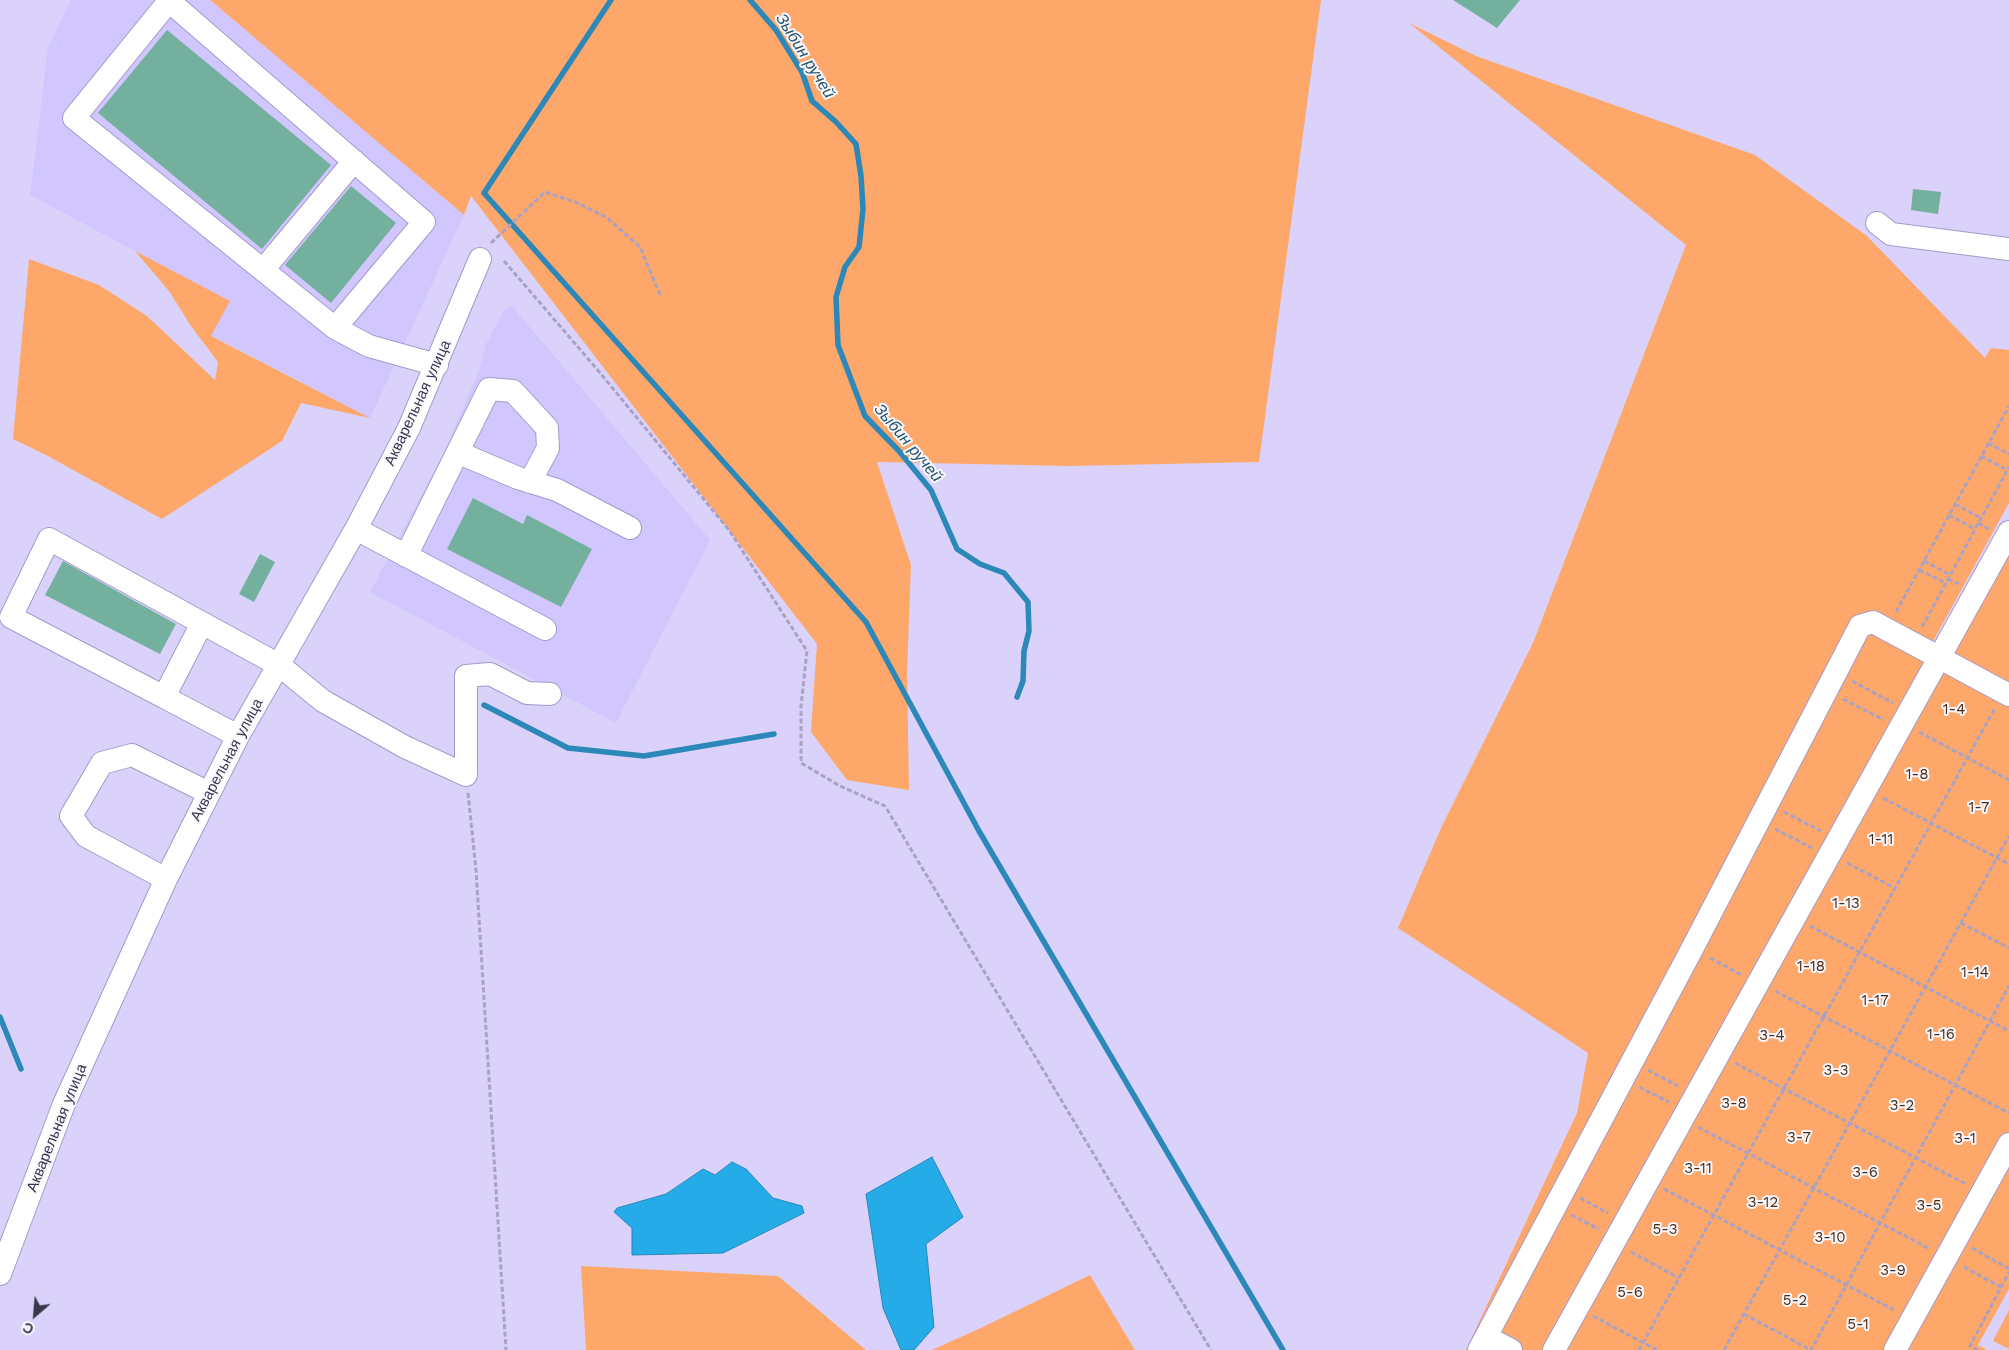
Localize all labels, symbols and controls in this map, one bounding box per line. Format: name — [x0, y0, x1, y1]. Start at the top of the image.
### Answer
water label: Зыбин ручей — [771, 10, 839, 102]
street label: Акварельная улица — [381, 337, 455, 469]
water label: Зыбин ручей — [870, 400, 946, 486]
street label: Акварельная улица — [187, 695, 267, 825]
park label: 1-4 — [1943, 701, 1965, 719]
park label: 1-8 — [1906, 766, 1928, 784]
park label: 1-7 — [1968, 799, 1990, 817]
park label: 1-11 — [1869, 831, 1893, 849]
park label: 1-13 — [1832, 895, 1860, 913]
park label: 1-18 — [1797, 958, 1825, 976]
park label: 1-14 — [1961, 964, 1989, 982]
park label: 1-17 — [1861, 992, 1889, 1010]
park label: 1-16 — [1927, 1026, 1955, 1044]
park label: 3-4 — [1759, 1027, 1785, 1045]
street label: Акварельная улица — [23, 1061, 91, 1195]
park label: 3-3 — [1824, 1062, 1848, 1080]
park label: 3-8 — [1721, 1095, 1747, 1113]
park label: 3-2 — [1890, 1097, 1914, 1115]
park label: 3-7 — [1787, 1129, 1811, 1147]
park label: 3-1 — [1954, 1130, 1976, 1148]
park label: 3-11 — [1684, 1160, 1712, 1178]
park label: 3-6 — [1852, 1164, 1878, 1182]
park label: 3-12 — [1748, 1194, 1778, 1212]
park label: 3-5 — [1916, 1197, 1942, 1215]
park label: 5-3 — [1653, 1221, 1677, 1239]
park label: 3-10 — [1815, 1229, 1845, 1247]
park label: 3-9 — [1880, 1262, 1906, 1280]
park label: 5-6 — [1617, 1284, 1643, 1302]
north arrow — [10, 1290, 60, 1340]
park label: 5-2 — [1783, 1292, 1807, 1310]
park label: 5-1 — [1847, 1316, 1869, 1334]
text: С — [20, 1319, 36, 1338]

